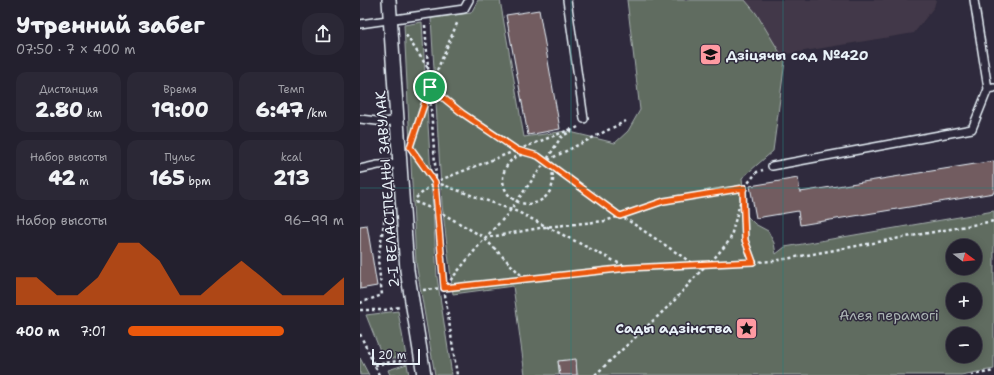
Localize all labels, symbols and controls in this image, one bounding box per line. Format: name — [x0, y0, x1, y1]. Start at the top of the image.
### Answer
text: Утренний забег — [16, 11, 205, 40]
button: share — [302, 13, 344, 55]
text: 07:50 · 7 × 400 m — [16, 41, 136, 58]
school or university icon: Дзіцячы сад №420 — [698, 42, 724, 68]
place label: Дзіцячы сад №420 — [726, 46, 869, 64]
pin — [413, 70, 447, 104]
icon: arrive — [419, 76, 441, 98]
text: Дистанция — [39, 82, 98, 97]
text: Время — [163, 82, 197, 97]
text: Темп — [278, 82, 305, 97]
street label: 2-І ВЕЛАСІПЕДНЫ ЗАВУЛАК — [371, 90, 403, 288]
text: 2.80 — [35, 97, 83, 123]
text: 19:00 — [151, 97, 209, 123]
text: 6:47 — [256, 97, 303, 123]
text: km — [83, 106, 102, 121]
text: /km — [303, 106, 327, 121]
text: Набор высоты — [30, 150, 107, 165]
text: Пульс — [165, 150, 195, 165]
text: kcal — [281, 150, 302, 165]
text: 42 — [49, 165, 76, 191]
text: 165 — [149, 165, 185, 191]
text: 213 — [273, 165, 309, 191]
text: m — [76, 174, 89, 189]
text: bpm — [185, 174, 211, 189]
text: Набор высоты — [16, 212, 107, 229]
text: 96–99 m — [284, 212, 344, 229]
north arrow — [946, 239, 982, 275]
map controls — [946, 239, 982, 363]
button: + — [946, 283, 982, 319]
park label: Алея перамогі — [839, 306, 939, 324]
place icon: Сады адзінства — [734, 315, 760, 341]
place label: Сады адзінства — [615, 319, 732, 337]
text: 400 m — [16, 323, 60, 340]
text: 7:01 — [80, 323, 106, 340]
button: − — [946, 327, 982, 363]
scale bar — [372, 347, 420, 366]
text: 20 m — [378, 348, 406, 363]

